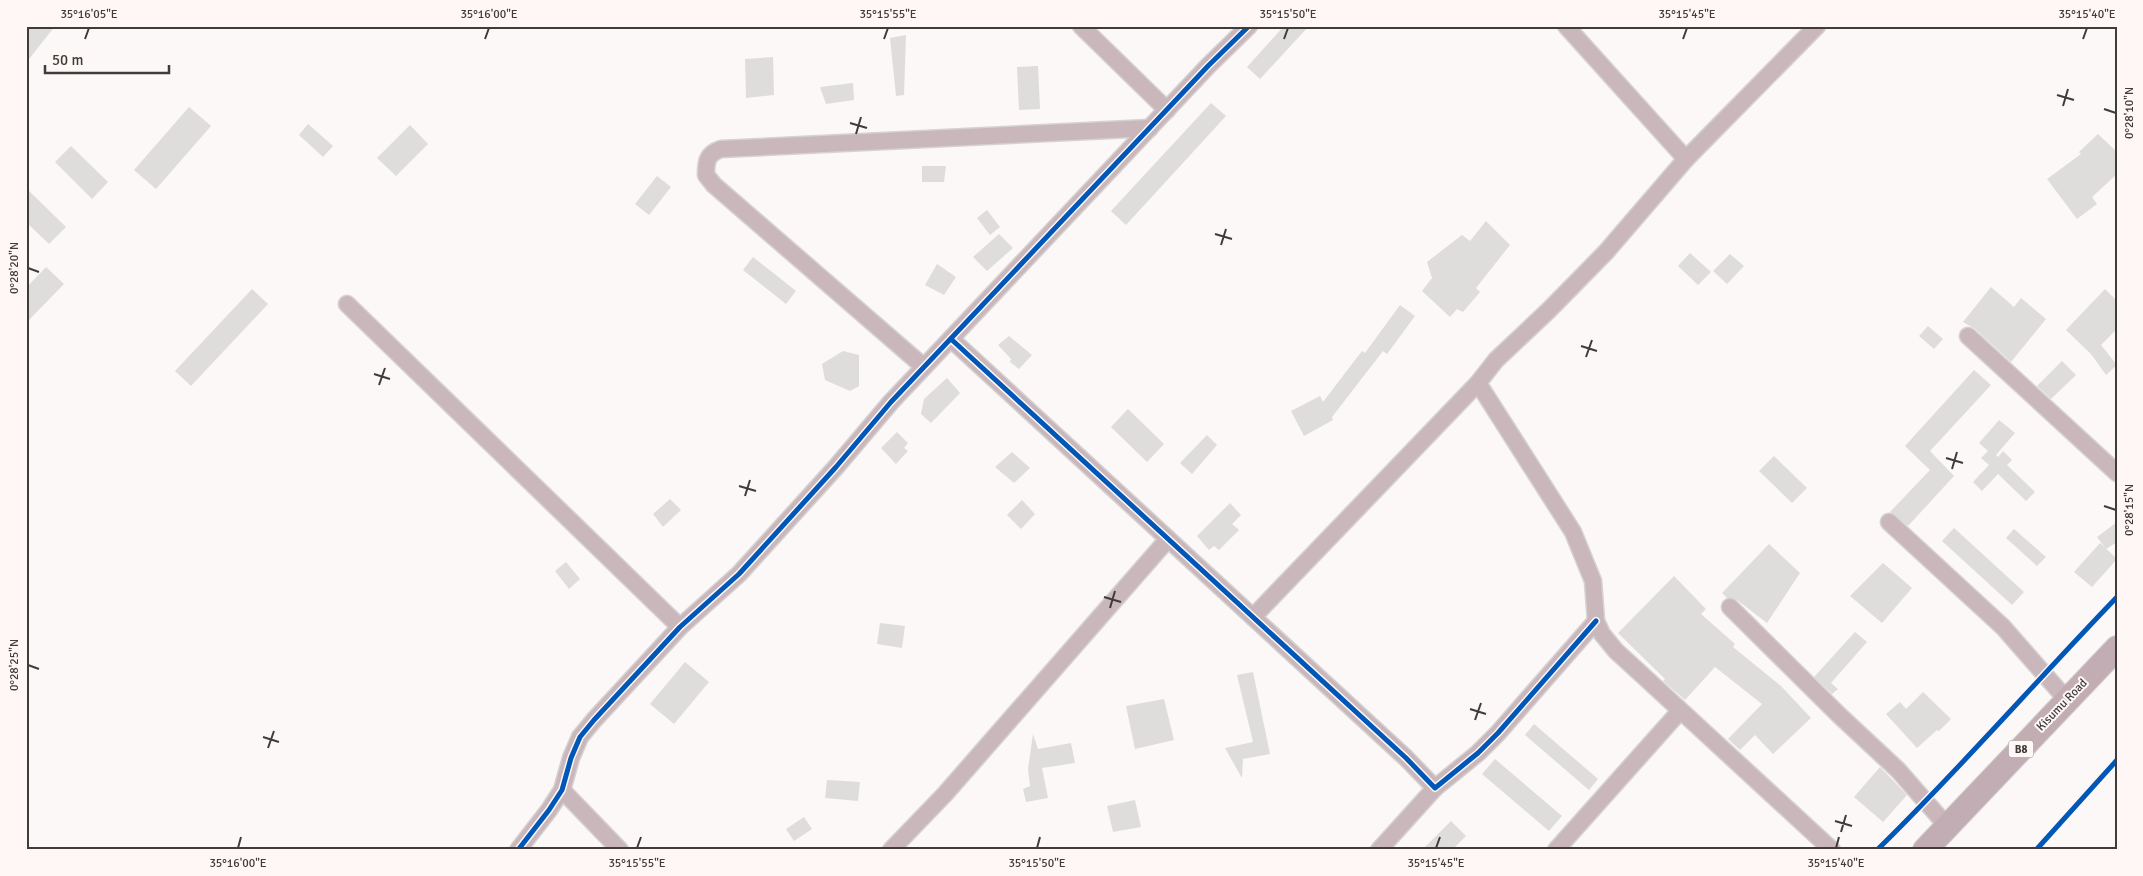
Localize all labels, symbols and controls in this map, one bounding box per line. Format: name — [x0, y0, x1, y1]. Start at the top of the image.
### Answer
text: 35°16'05"E — [60, 7, 118, 22]
text: 35°16'00"E — [460, 7, 518, 22]
text: 35°15'55"E — [859, 7, 917, 22]
text: 35°15'50"E — [1259, 7, 1317, 22]
text: 35°15'45"E — [1658, 7, 1716, 22]
text: 35°15'40"E — [2058, 7, 2116, 22]
scale bar — [45, 42, 169, 74]
text: 50 m — [52, 51, 83, 69]
text: 0°28'10"N — [2122, 87, 2137, 139]
text: 0°28'20"N — [7, 242, 22, 294]
text: 0°28'15"N — [2122, 484, 2137, 536]
text: 0°28'25"N — [7, 639, 22, 691]
street label: Kisumu Road — [2033, 676, 2091, 734]
road number: B8 — [2008, 741, 2034, 758]
text: 35°16'00"E — [209, 856, 267, 871]
text: 35°15'55"E — [608, 856, 666, 871]
text: 35°15'50"E — [1008, 856, 1066, 871]
text: 35°15'45"E — [1407, 856, 1465, 871]
text: 35°15'40"E — [1807, 856, 1865, 871]

